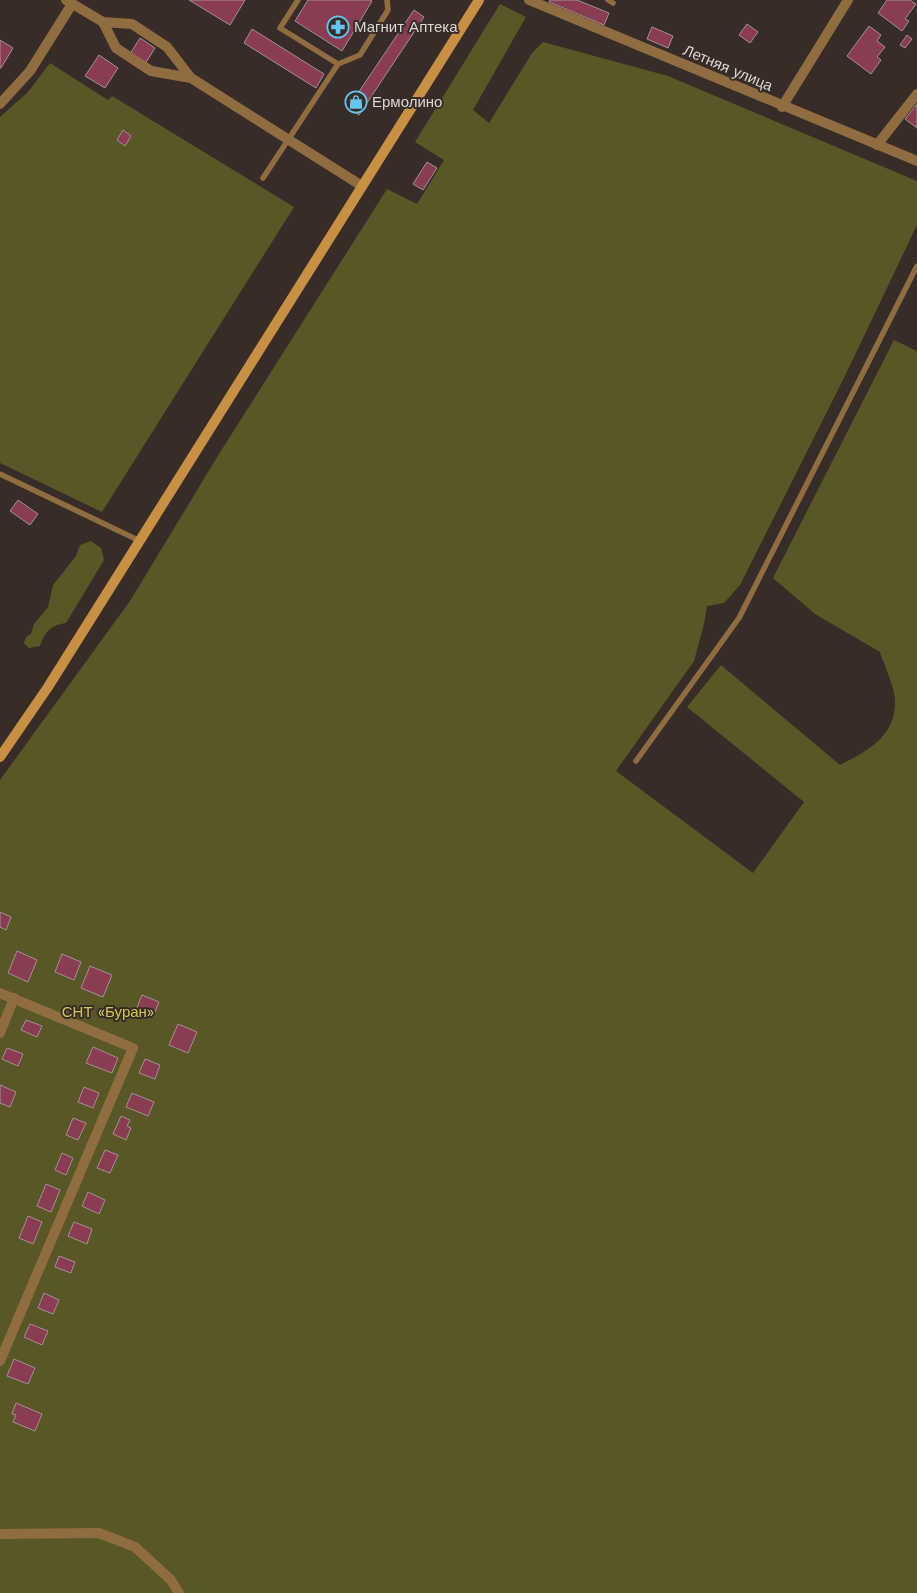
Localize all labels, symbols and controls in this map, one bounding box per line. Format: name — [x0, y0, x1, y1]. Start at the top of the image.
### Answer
pharmacy icon: Магнит Аптека — [326, 15, 350, 39]
place label: Магнит Аптека — [354, 18, 458, 36]
street label: Летняя улица — [681, 41, 776, 95]
shop icon: Ермолино — [344, 90, 368, 114]
place label: Ермолино — [372, 93, 442, 111]
park label: СНТ «Буран» — [62, 1003, 154, 1021]

